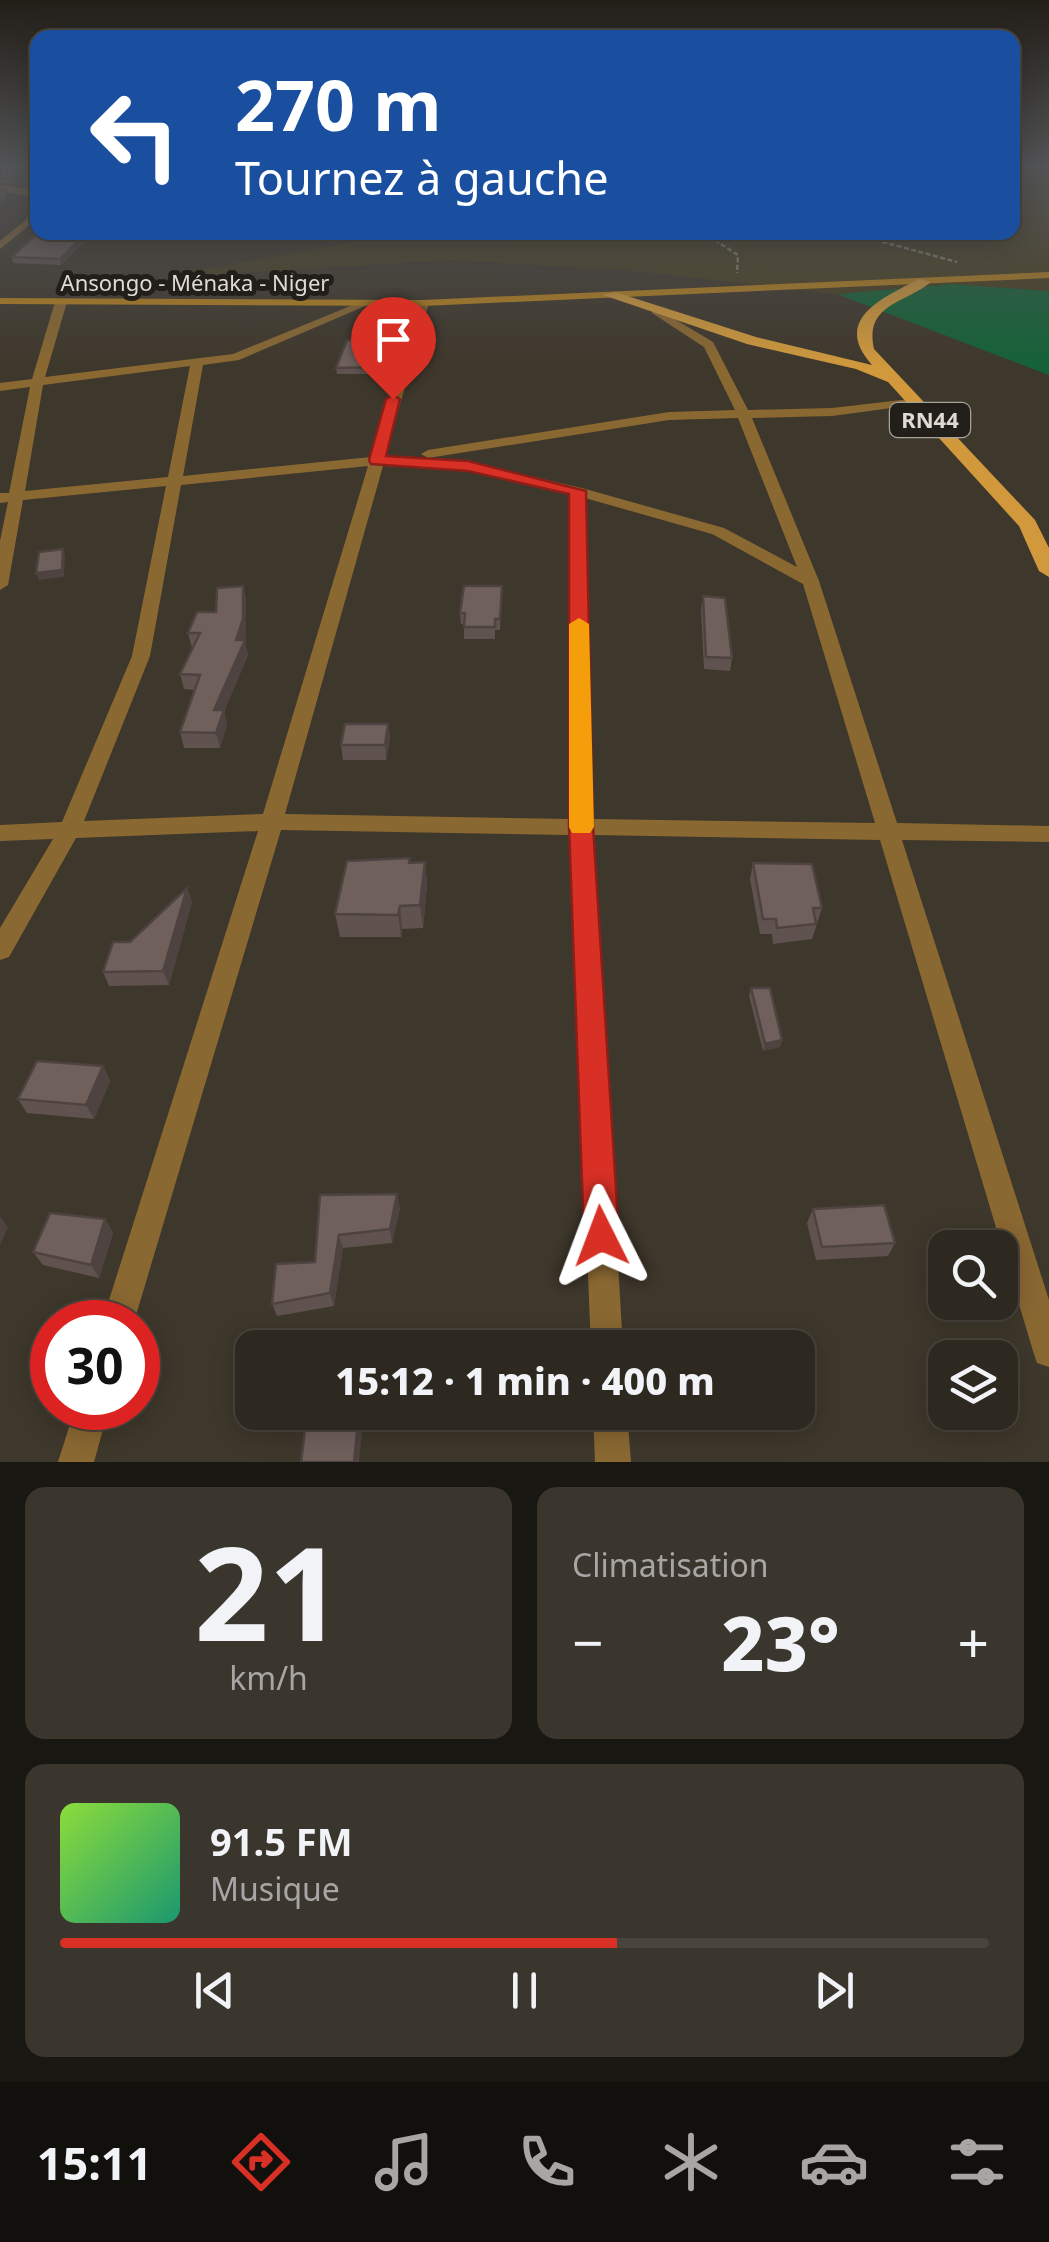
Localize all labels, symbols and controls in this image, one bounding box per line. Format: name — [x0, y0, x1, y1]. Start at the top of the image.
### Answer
text: 270 m — [235, 56, 442, 152]
icon: left — [70, 70, 200, 200]
text: Tournez à gauche — [235, 147, 609, 208]
street label: Ansongo - Ménaka - Niger — [61, 267, 329, 297]
pin — [351, 297, 436, 400]
icon: arrive — [366, 312, 421, 367]
road number: RN44 — [890, 403, 970, 437]
position arrow — [549, 1184, 653, 1288]
map controls — [928, 1230, 1018, 1430]
button: search — [928, 1230, 1018, 1320]
speed limit sign: 30 — [30, 1300, 160, 1430]
button: layers — [928, 1340, 1018, 1430]
text: 15:12 · 1 min · 400 m — [335, 1354, 715, 1406]
text: 21 — [194, 1502, 343, 1679]
text: Climatisation — [572, 1543, 769, 1586]
text: 23° — [721, 1591, 840, 1693]
text: − — [572, 1604, 603, 1679]
text: + — [958, 1604, 989, 1679]
text: km/h — [229, 1656, 308, 1699]
text: 91.5 FM — [210, 1815, 352, 1867]
text: Musique — [210, 1867, 340, 1910]
icon: previous — [187, 1963, 242, 2018]
icon: pause — [497, 1963, 552, 2018]
icon: next — [807, 1963, 862, 2018]
icon: directions — [226, 2127, 296, 2197]
icon: music — [369, 2127, 439, 2197]
icon: phone — [512, 2127, 582, 2197]
icon: climate — [656, 2127, 726, 2197]
icon: car — [799, 2127, 869, 2197]
icon: filters — [942, 2127, 1012, 2197]
text: 15:11 — [37, 2132, 152, 2193]

